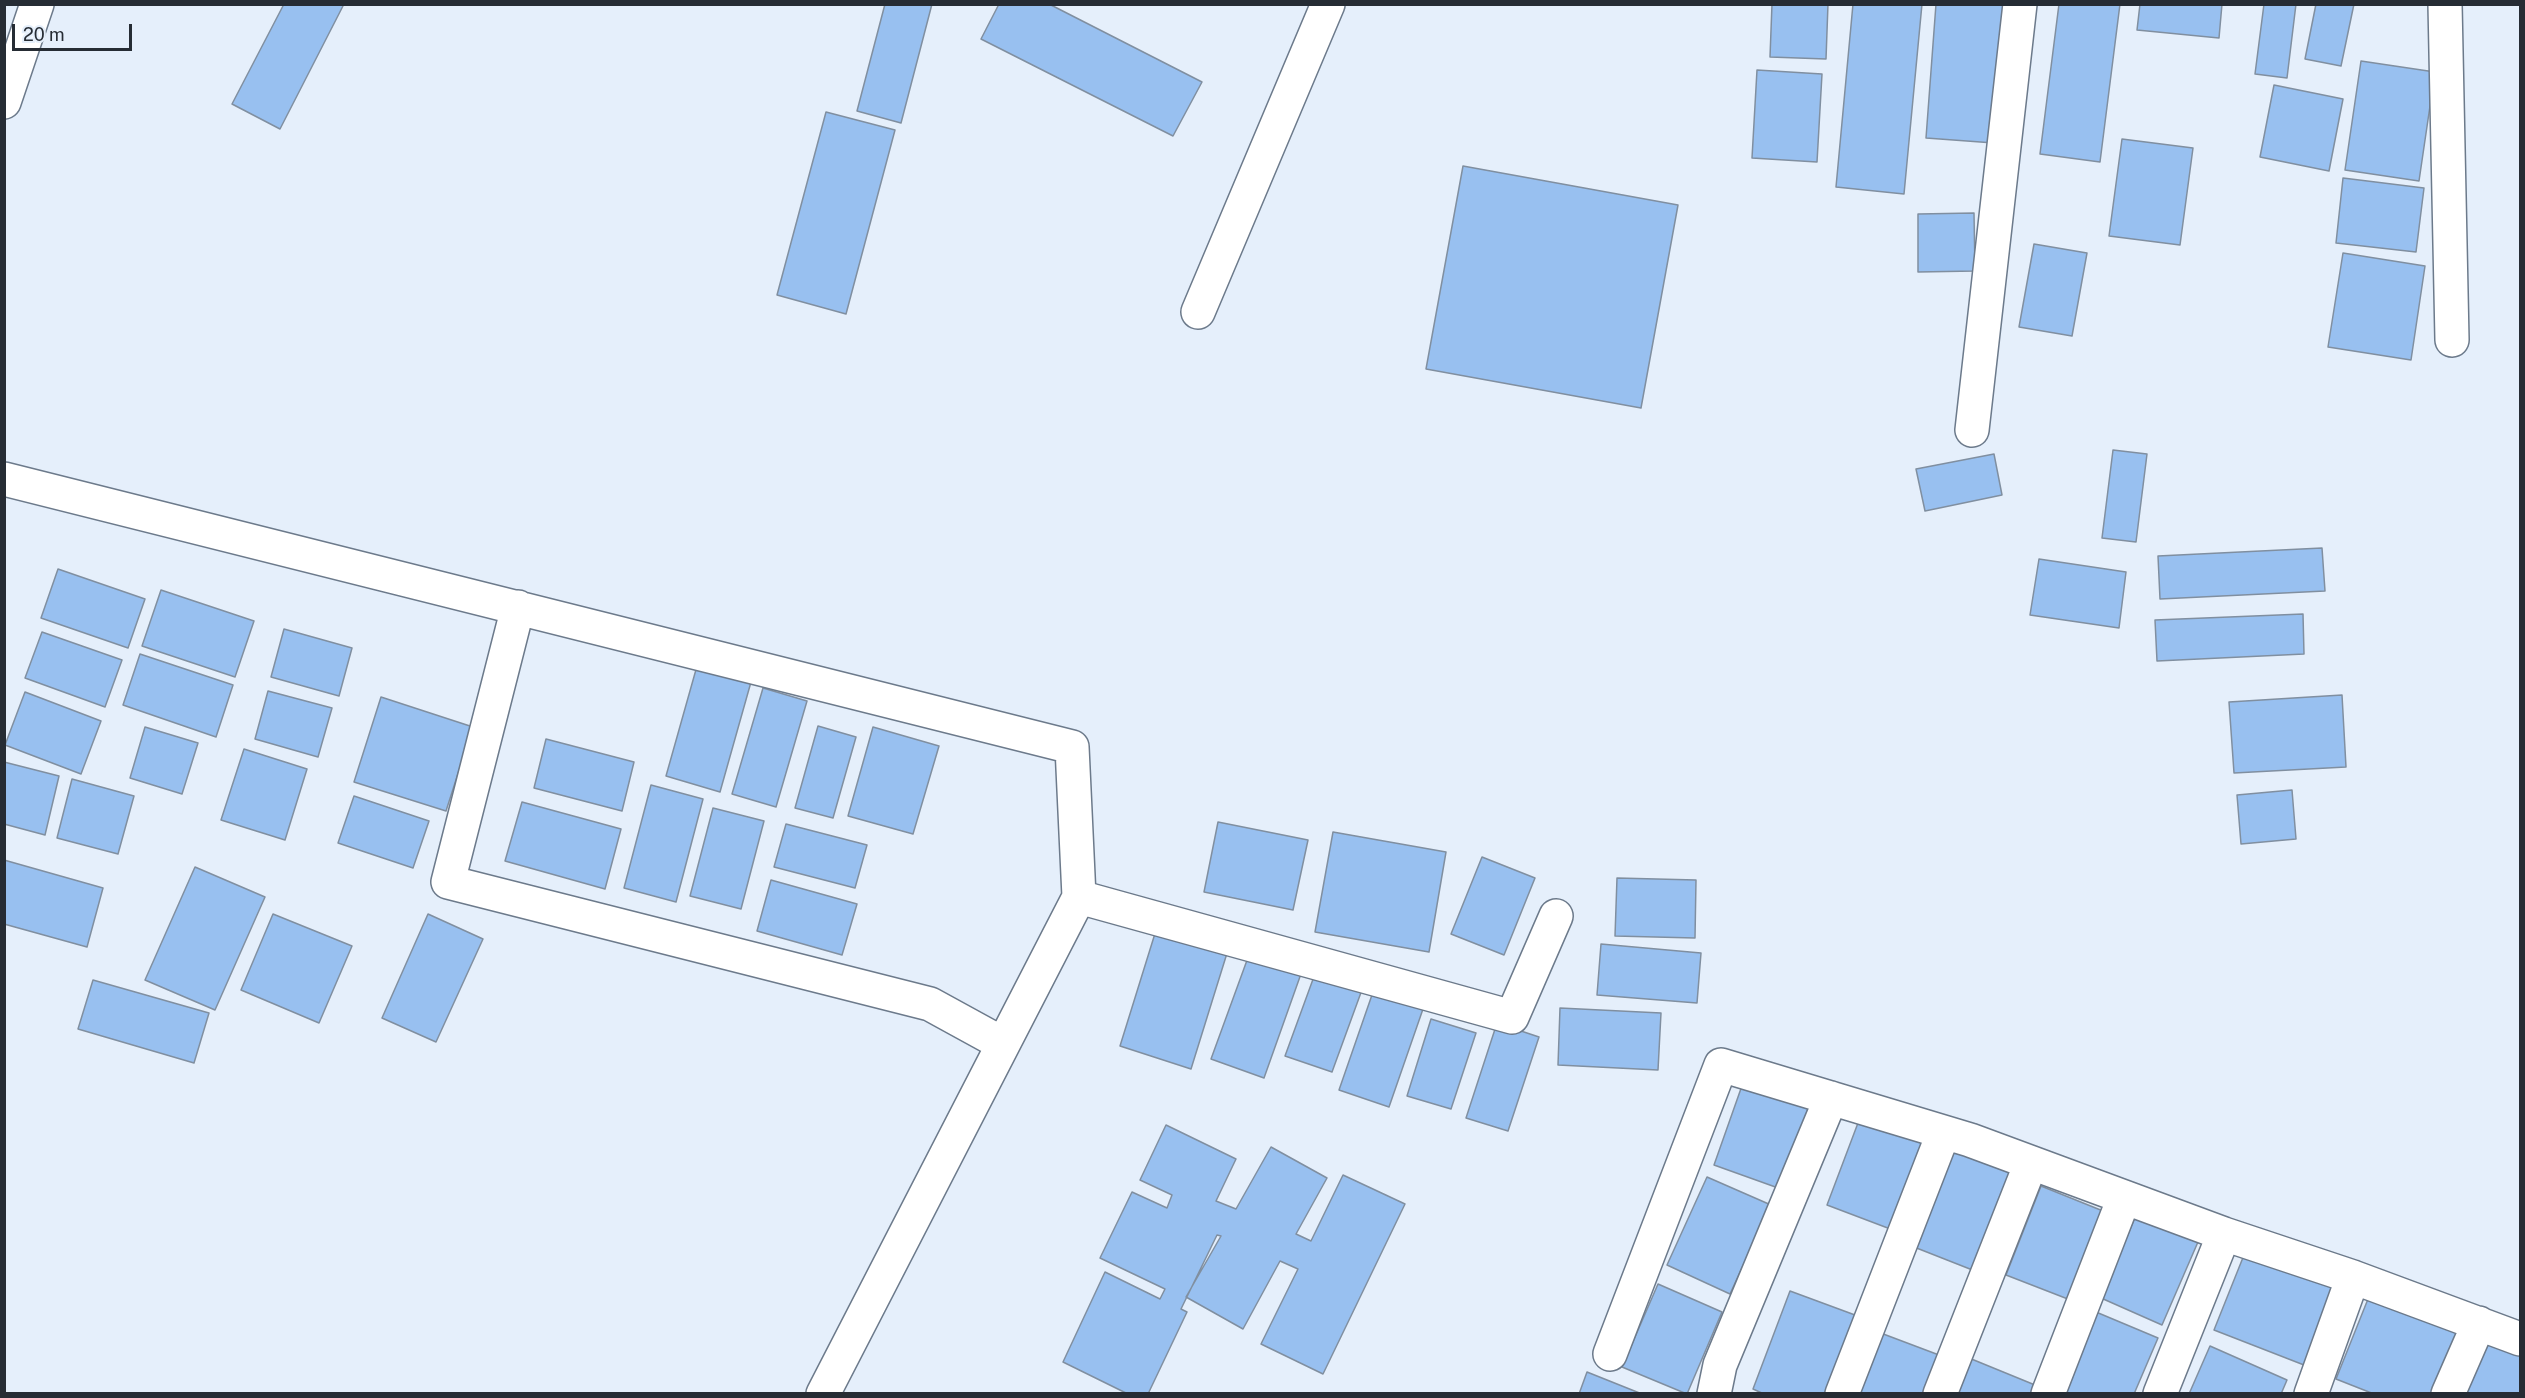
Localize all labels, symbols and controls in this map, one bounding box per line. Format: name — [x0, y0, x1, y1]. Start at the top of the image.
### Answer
scale bar — [15, 12, 135, 50]
text: 20 m — [23, 24, 65, 45]

